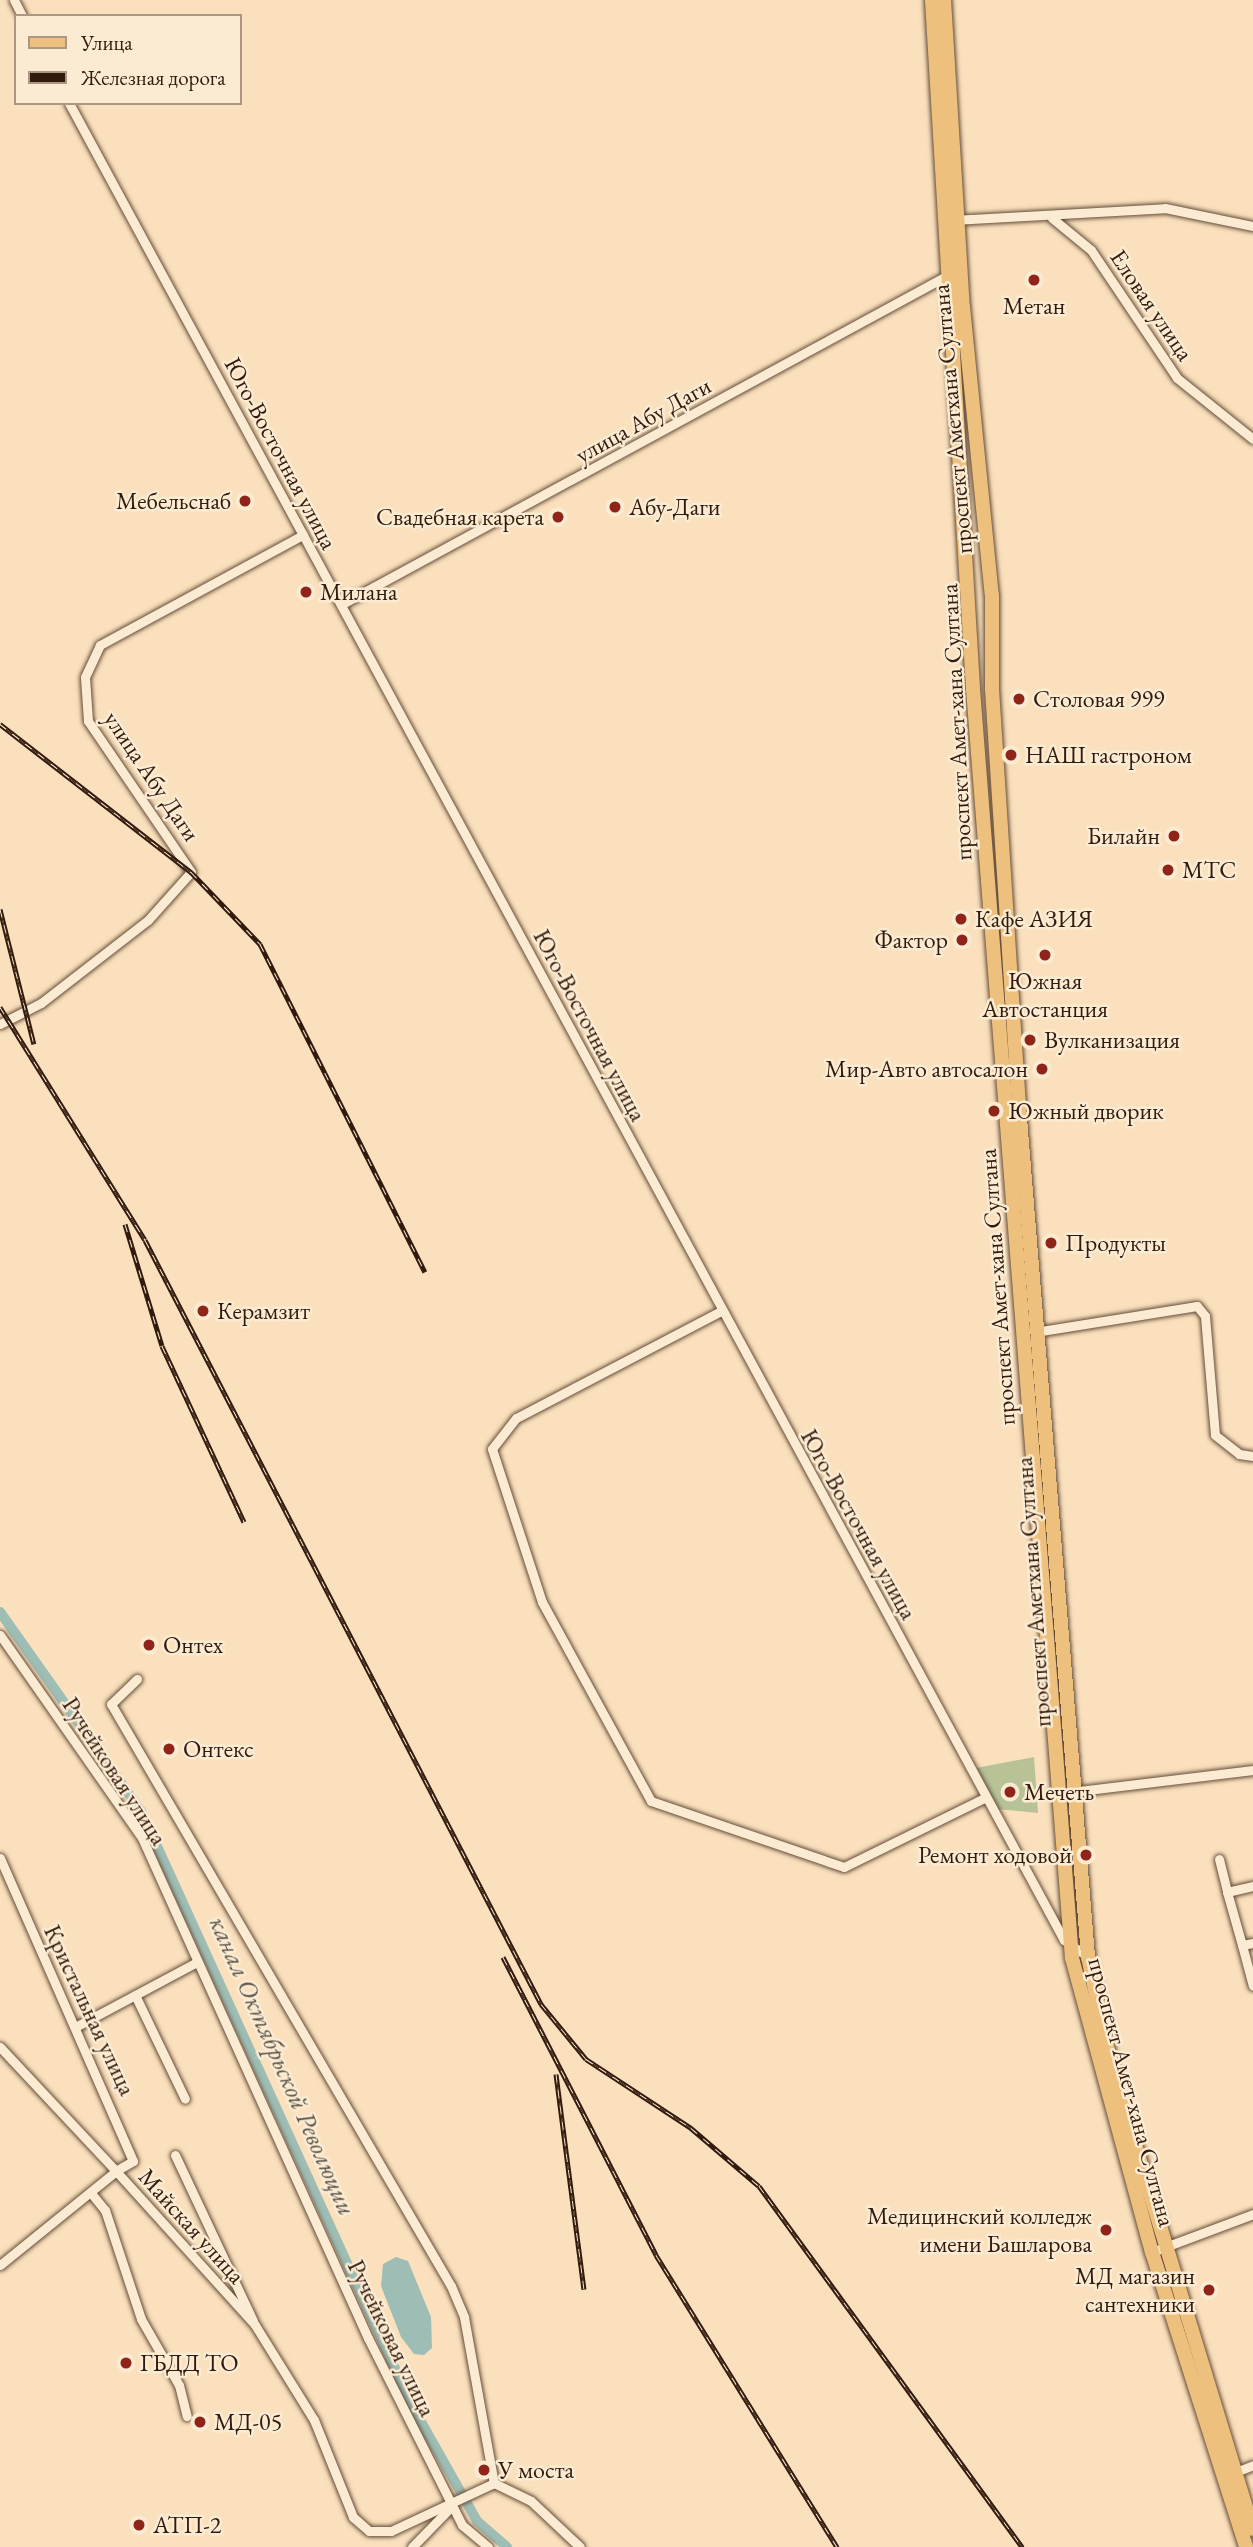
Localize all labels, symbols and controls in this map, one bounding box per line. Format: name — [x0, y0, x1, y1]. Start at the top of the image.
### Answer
legend — [14, 14, 242, 105]
text: Улица — [81, 29, 133, 56]
text: Железная дорога — [81, 64, 226, 91]
street label: Еловая улица — [1104, 244, 1200, 366]
marker: Метан — [1026, 272, 1042, 288]
street label: проспект Аметхана Султана — [926, 283, 978, 555]
place label: Метан — [1003, 292, 1065, 320]
street label: Юго-Восточная улица — [218, 352, 344, 554]
street label: улица Абу Даги — [570, 371, 716, 469]
place label: Мебельснаб — [116, 487, 231, 515]
marker: Мебельснаб — [237, 493, 253, 509]
place label: Абу-Даги — [629, 493, 721, 521]
marker: Абу-Даги — [607, 499, 623, 515]
place label: Свадебная карета — [376, 503, 544, 531]
marker: Свадебная карета — [550, 509, 566, 525]
place label: Милана — [320, 578, 397, 606]
street label: проспект Амет-хана Султана — [934, 583, 978, 861]
marker: Милана — [298, 584, 314, 600]
place label: Столовая 999 — [1033, 685, 1164, 713]
marker: Столовая 999 — [1011, 691, 1027, 707]
street label: улица Абу Даги — [98, 706, 206, 846]
place label: НАШ гастроном — [1025, 741, 1192, 769]
marker: НАШ гастроном — [1003, 747, 1019, 763]
place label: Билайн — [1087, 822, 1160, 850]
marker: Билайн — [1166, 828, 1182, 844]
place label: МТС — [1182, 856, 1236, 884]
marker: МТС — [1160, 862, 1176, 878]
place label: Кафе АЗИЯ — [975, 905, 1093, 933]
marker: Кафе АЗИЯ — [953, 911, 969, 927]
street label: Юго-Восточная улица — [527, 924, 653, 1126]
place label: Фактор — [874, 926, 948, 954]
marker: Фактор — [954, 932, 970, 948]
marker: Южная Автостанция — [1037, 947, 1053, 963]
place label: Южная Автостанция — [982, 967, 1108, 1023]
place label: Вулканизация — [1044, 1026, 1180, 1054]
marker: Вулканизация — [1022, 1032, 1038, 1048]
place label: Мир-Авто автосалон — [825, 1055, 1028, 1083]
marker: Мир-Авто автосалон — [1034, 1061, 1050, 1077]
place label: Южный дворик — [1008, 1097, 1164, 1125]
marker: Южный дворик — [986, 1103, 1002, 1119]
street label: проспект Амет-хана Султана — [973, 1148, 1021, 1426]
place label: Продукты — [1065, 1229, 1166, 1257]
marker: Продукты — [1043, 1235, 1059, 1251]
place label: Керамзит — [217, 1297, 310, 1325]
marker: Керамзит — [195, 1303, 211, 1319]
street label: Юго-Восточная улица — [795, 1424, 923, 1624]
street label: проспект Аметхана Султана — [1009, 1456, 1057, 1728]
place label: Онтех — [163, 1631, 223, 1659]
marker: Онтех — [141, 1637, 157, 1653]
street label: Ручейковая улица — [56, 1692, 174, 1850]
place label: Онтекс — [183, 1735, 254, 1763]
marker: Онтекс — [161, 1741, 177, 1757]
place label: Мечеть — [1024, 1778, 1094, 1806]
marker: Мечеть — [1002, 1784, 1018, 1800]
place label: Ремонт ходовой — [918, 1841, 1072, 1869]
marker: Ремонт ходовой — [1078, 1847, 1094, 1863]
water label: канал Октябрьской Революции — [202, 1912, 362, 2220]
street label: Кристальная улица — [38, 1920, 142, 2100]
street label: проспект Амет-хана Султана — [1082, 1954, 1182, 2230]
street label: Майская улица — [133, 2162, 251, 2290]
place label: Медицинский колледж имени Башларова — [867, 2202, 1092, 2258]
marker: Медицинский колледж имени Башларова — [1098, 2222, 1114, 2238]
street label: Ручейковая улица — [342, 2255, 442, 2421]
place label: МД магазин сантехники — [1075, 2262, 1195, 2318]
marker: МД магазин сантехники — [1201, 2282, 1217, 2298]
place label: ГБДД ТО — [140, 2349, 239, 2377]
marker: ГБДД ТО — [118, 2355, 134, 2371]
place label: МД-05 — [214, 2408, 282, 2436]
marker: МД-05 — [192, 2414, 208, 2430]
place label: У моста — [498, 2456, 574, 2484]
marker: У моста — [476, 2462, 492, 2478]
place label: АТП-2 — [153, 2511, 221, 2539]
marker: АТП-2 — [131, 2517, 147, 2533]

